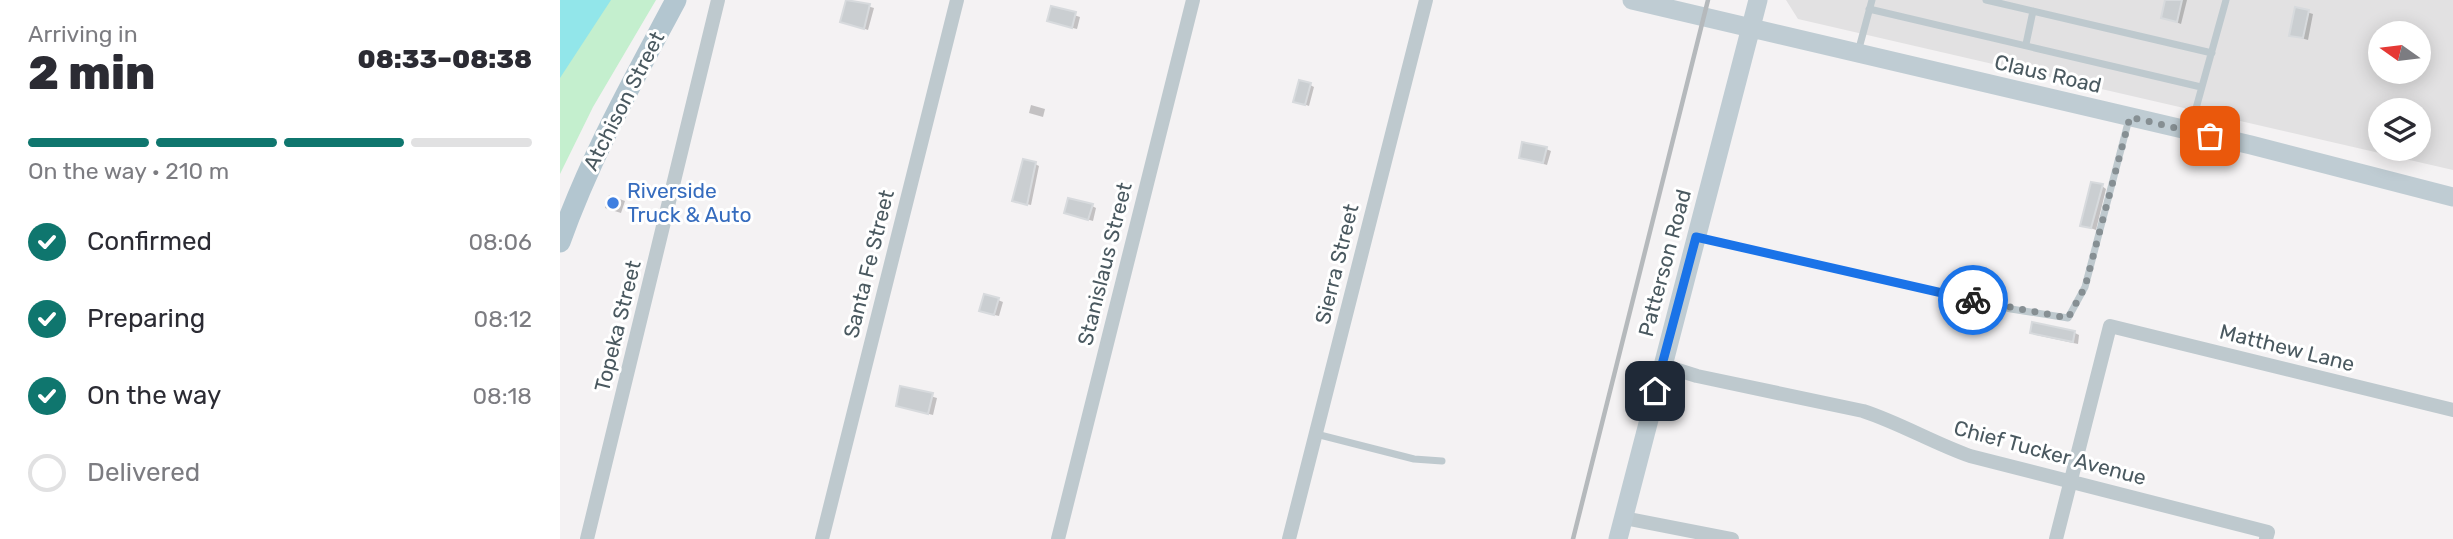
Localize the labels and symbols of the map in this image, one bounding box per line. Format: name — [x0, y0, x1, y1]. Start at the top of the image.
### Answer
north arrow — [2368, 21, 2431, 84]
street label: Atchison Street — [578, 27, 669, 174]
street label: Claus Road — [1992, 49, 2104, 98]
pin — [2180, 106, 2240, 166]
place label: Riverside Truck & Auto — [627, 178, 751, 227]
street label: Stanislaus Street — [1072, 180, 1137, 348]
street label: Santa Fe Street — [838, 187, 899, 341]
street label: Patterson Road — [1633, 187, 1696, 339]
marker: Riverside Truck & Auto — [605, 195, 621, 211]
street label: Sierra Street — [1309, 201, 1364, 327]
street label: Topeka Street — [589, 258, 646, 394]
courier — [1938, 265, 2008, 335]
street label: Matthew Lane — [2217, 319, 2357, 376]
pin — [1625, 361, 1685, 421]
street label: Chief Tucker Avenue — [1951, 415, 2149, 490]

